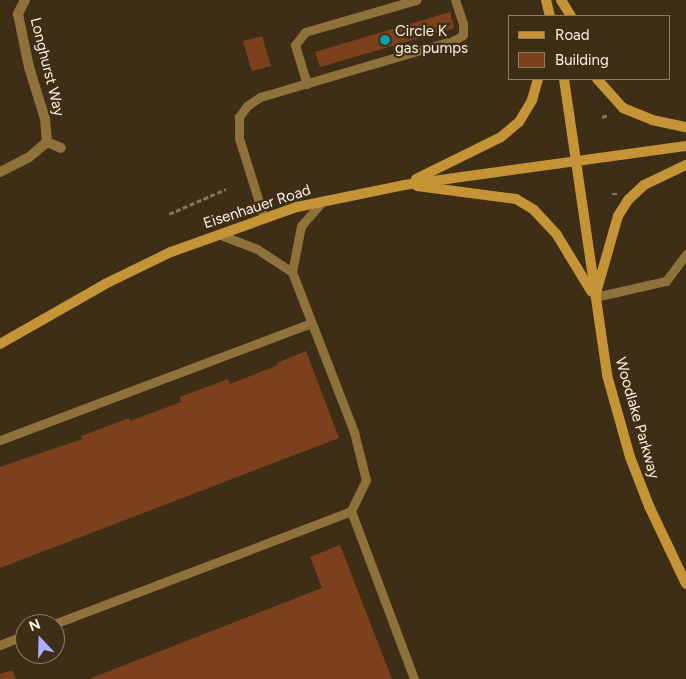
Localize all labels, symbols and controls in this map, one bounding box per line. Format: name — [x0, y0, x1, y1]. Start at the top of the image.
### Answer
legend — [508, 15, 671, 80]
street label: Longhurst Way — [26, 16, 68, 118]
place label: Circle K gas pumps — [395, 22, 468, 57]
text: Road — [555, 26, 590, 44]
marker: Circle K gas pumps — [379, 34, 391, 46]
text: Building — [555, 51, 609, 69]
street label: Eisenhauer Road — [201, 181, 313, 233]
street label: Woodlake Parkway — [611, 355, 663, 481]
north arrow — [15, 614, 65, 664]
text: N — [27, 616, 43, 635]

